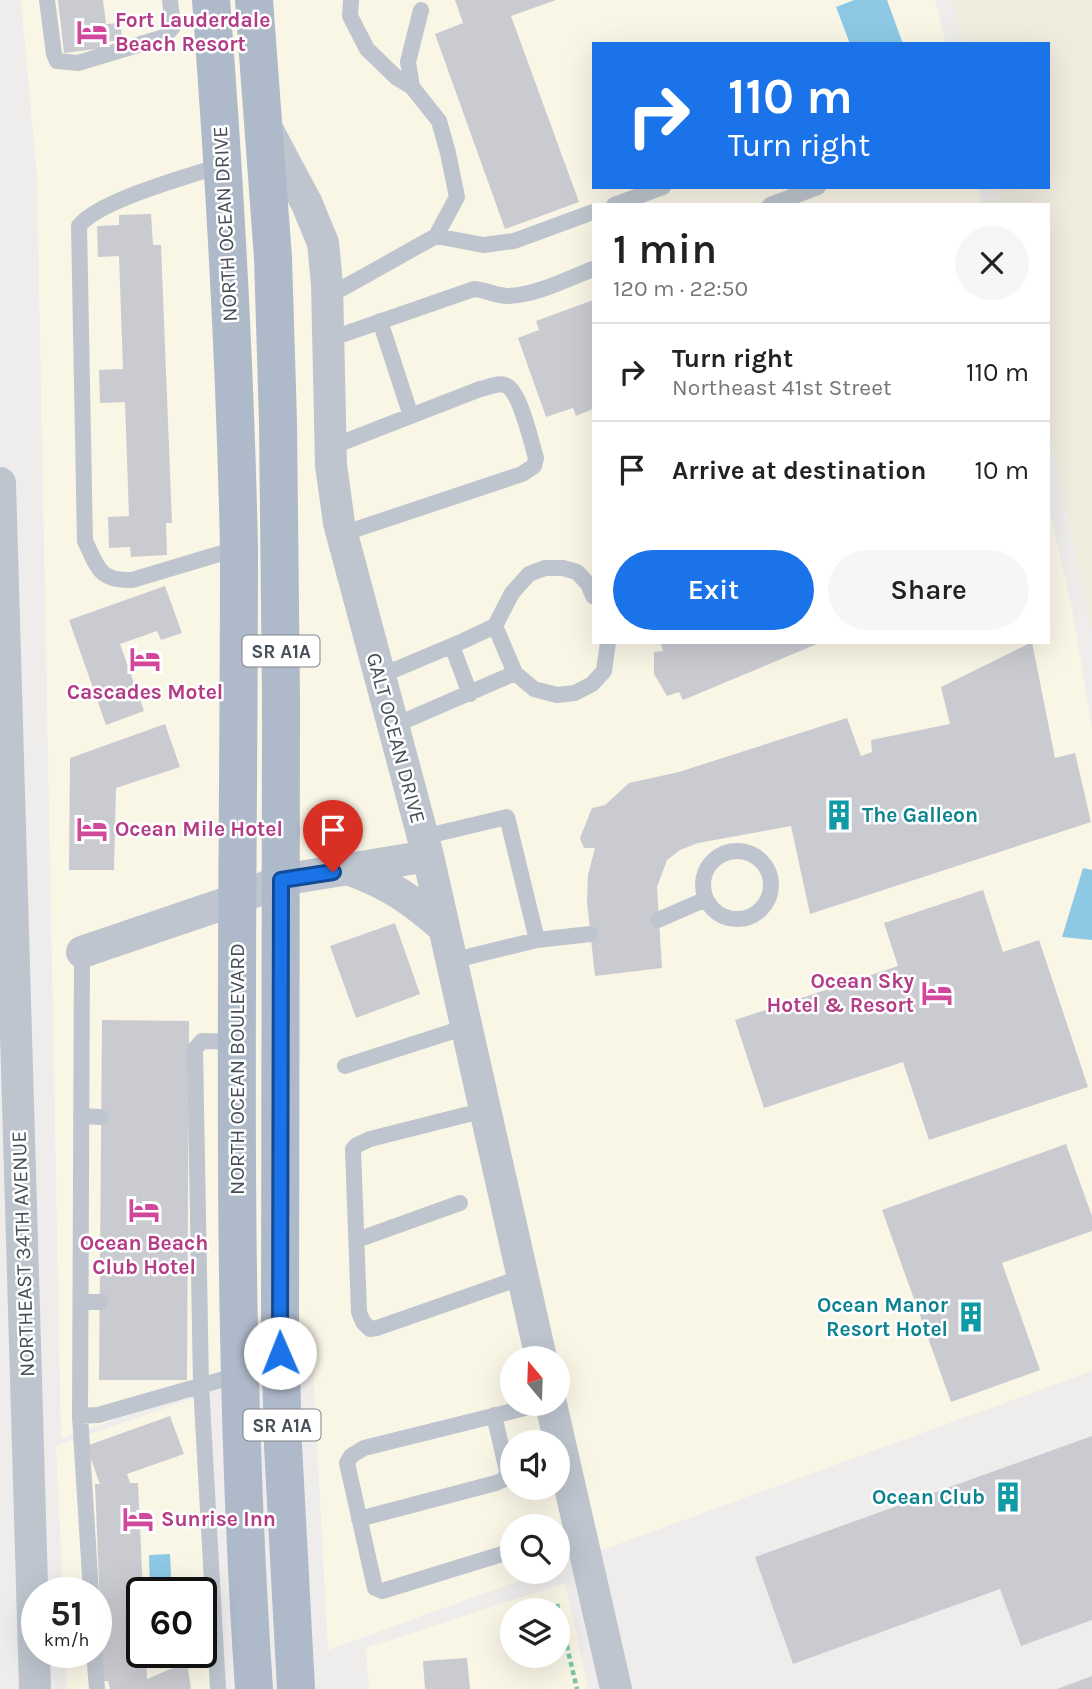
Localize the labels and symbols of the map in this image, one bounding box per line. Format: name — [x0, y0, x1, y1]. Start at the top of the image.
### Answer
place label: Fort Lauderdale Beach Resort — [115, 8, 270, 56]
hotel icon: Fort Lauderdale Beach Resort — [75, 15, 109, 49]
street label: NORTH OCEAN DRIVE — [208, 125, 242, 323]
road number: SR A1A — [243, 636, 320, 666]
hotel icon: Cascades Motel — [128, 642, 162, 676]
street label: GALT OCEAN DRIVE — [362, 650, 430, 826]
place label: Cascades Motel — [67, 680, 223, 704]
building icon: The Galleon — [822, 798, 856, 832]
pin — [303, 800, 363, 872]
place label: The Galleon — [862, 803, 978, 827]
hotel icon: Ocean Mile Hotel — [75, 812, 109, 846]
place label: Ocean Mile Hotel — [115, 817, 283, 841]
street label: NORTH OCEAN BOULEVARD — [225, 943, 249, 1195]
place label: Ocean Sky Hotel & Resort — [766, 969, 914, 1017]
hotel icon: Ocean Sky Hotel & Resort — [920, 976, 954, 1010]
street label: NORTHEAST 34TH AVENUE — [7, 1131, 39, 1377]
hotel icon: Ocean Beach Club Hotel — [127, 1193, 161, 1227]
place label: Ocean Beach Club Hotel — [80, 1231, 208, 1279]
place label: Ocean Manor Resort Hotel — [817, 1293, 949, 1341]
building icon: Ocean Manor Resort Hotel — [954, 1300, 988, 1334]
position arrow — [243, 1316, 317, 1390]
north arrow — [500, 1346, 570, 1416]
road number: SR A1A — [244, 1410, 320, 1441]
building icon: Ocean Club — [991, 1480, 1025, 1514]
place label: Ocean Club — [872, 1485, 985, 1509]
hotel icon: Sunrise Inn — [121, 1502, 155, 1536]
place label: Sunrise Inn — [161, 1507, 276, 1531]
speed limit sign: 60 — [126, 1577, 217, 1668]

